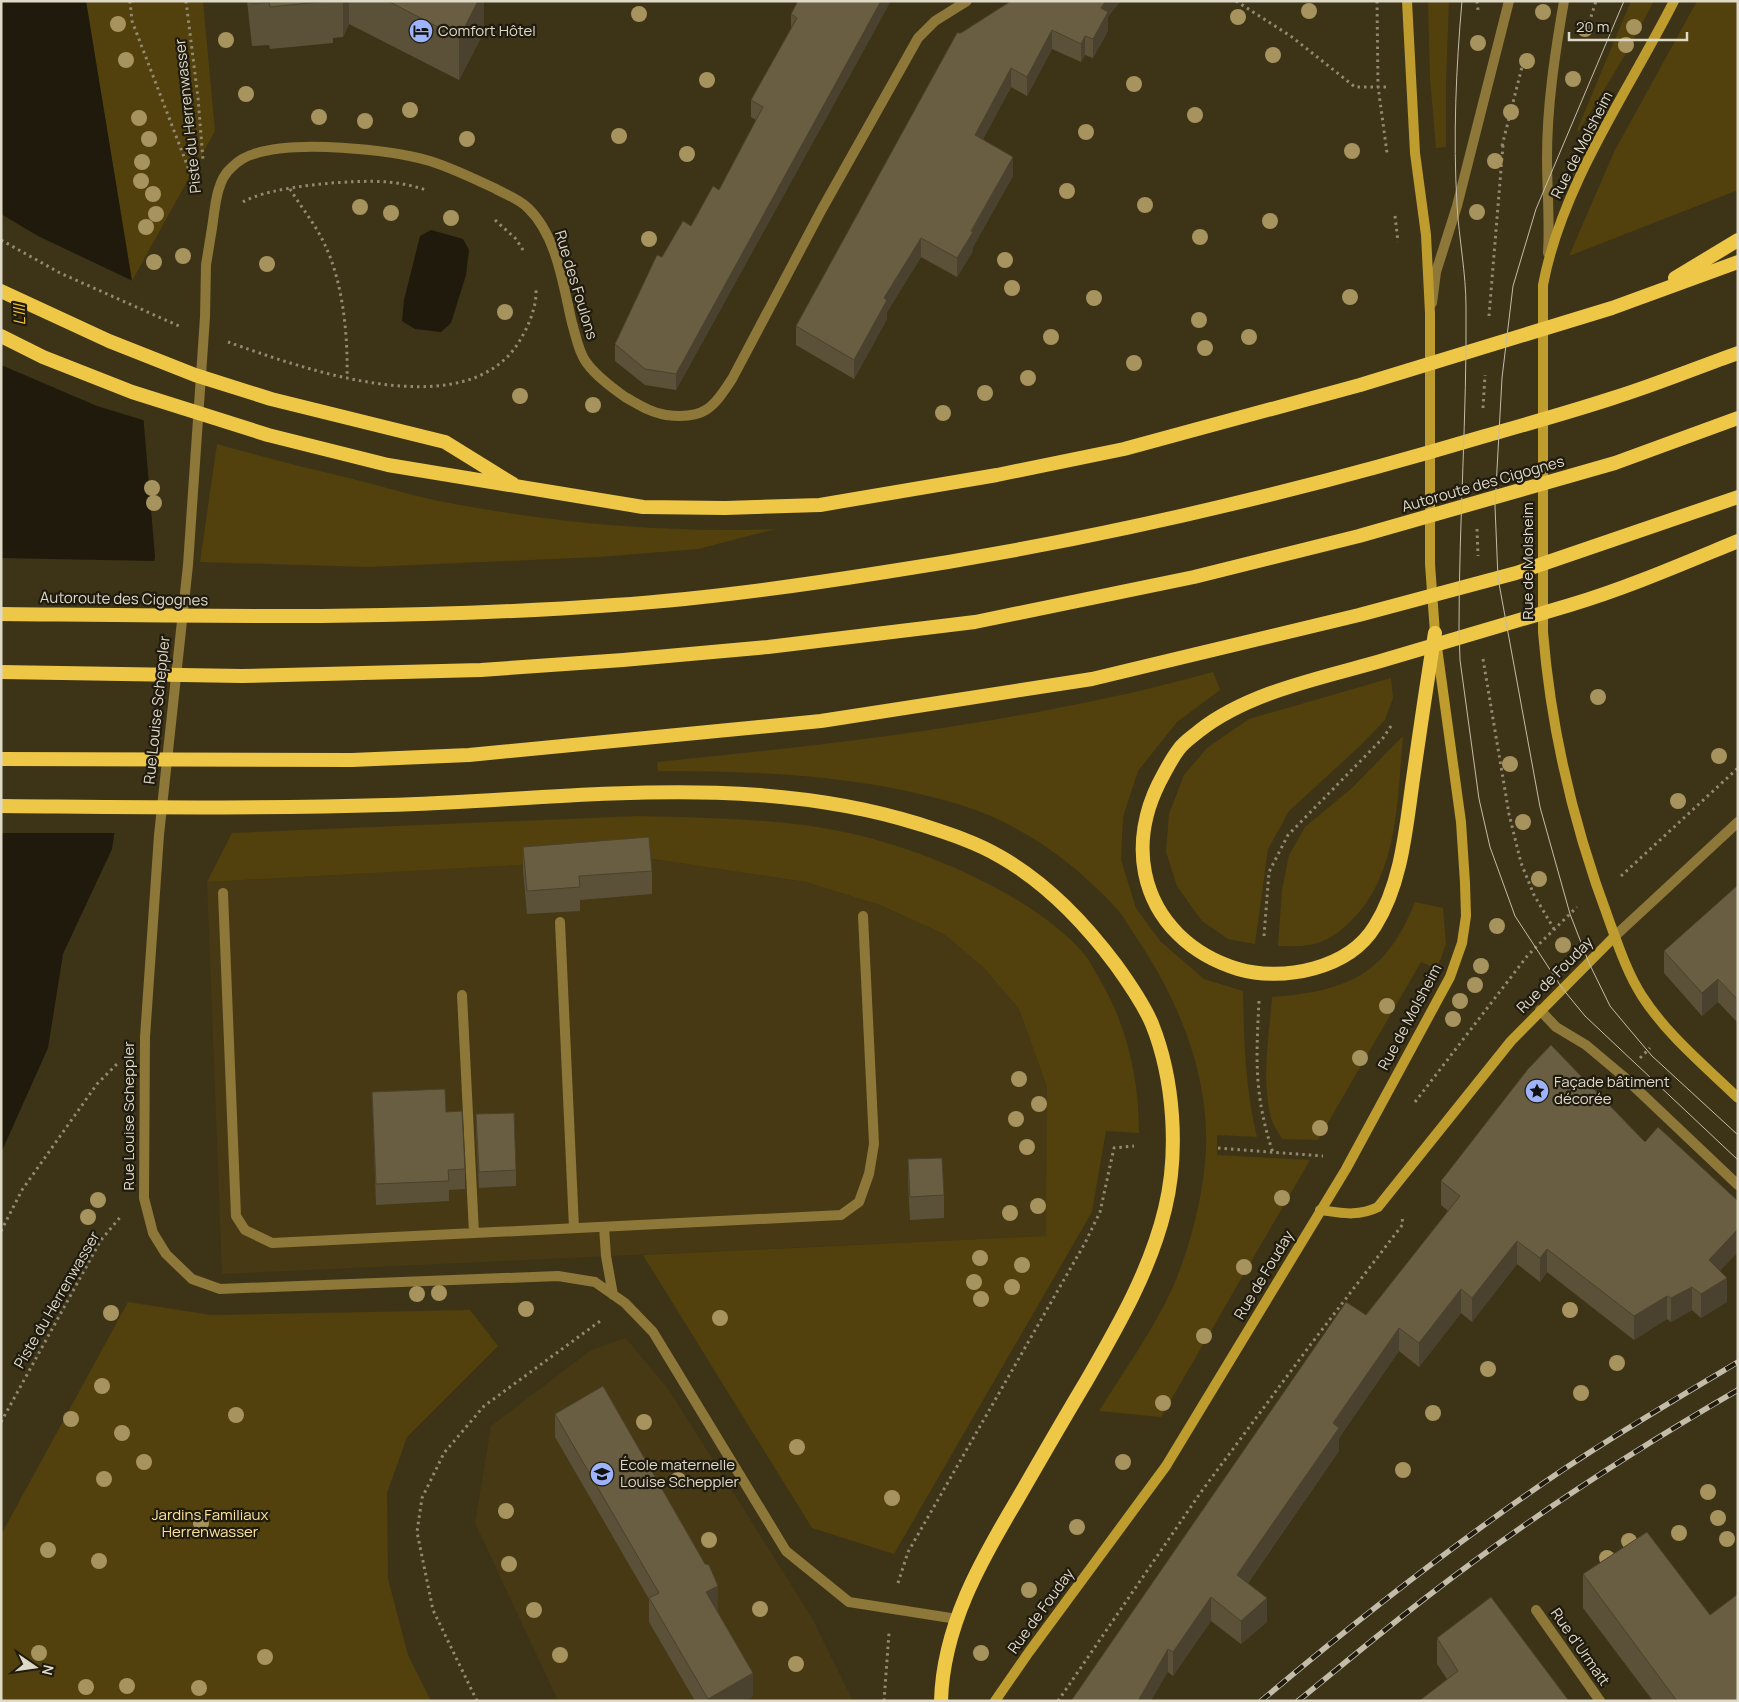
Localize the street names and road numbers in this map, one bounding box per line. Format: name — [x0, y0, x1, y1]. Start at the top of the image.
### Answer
street label: Piste du Herrenwasser — [169, 37, 206, 194]
street label: Rue de Molsheim — [1546, 88, 1618, 202]
street label: Rue des Foulons — [550, 228, 603, 342]
street label: Autoroute des Cigognes — [1399, 450, 1567, 517]
street label: Rue de Molsheim — [1517, 502, 1538, 620]
street label: Autoroute des Cigognes — [40, 587, 209, 610]
street label: Rue Louise Scheppler — [138, 634, 175, 785]
street label: Rue de Fouday — [1512, 932, 1598, 1018]
street label: Rue de Molsheim — [1373, 960, 1446, 1074]
street label: Rue Louise Scheppler — [118, 1041, 139, 1191]
street label: Rue de Fouday — [1229, 1226, 1299, 1323]
street label: Piste du Herrenwasser — [9, 1227, 105, 1372]
street label: Rue de Fouday — [1003, 1564, 1079, 1658]
street label: Rue d'Urmatt — [1546, 1604, 1615, 1690]

